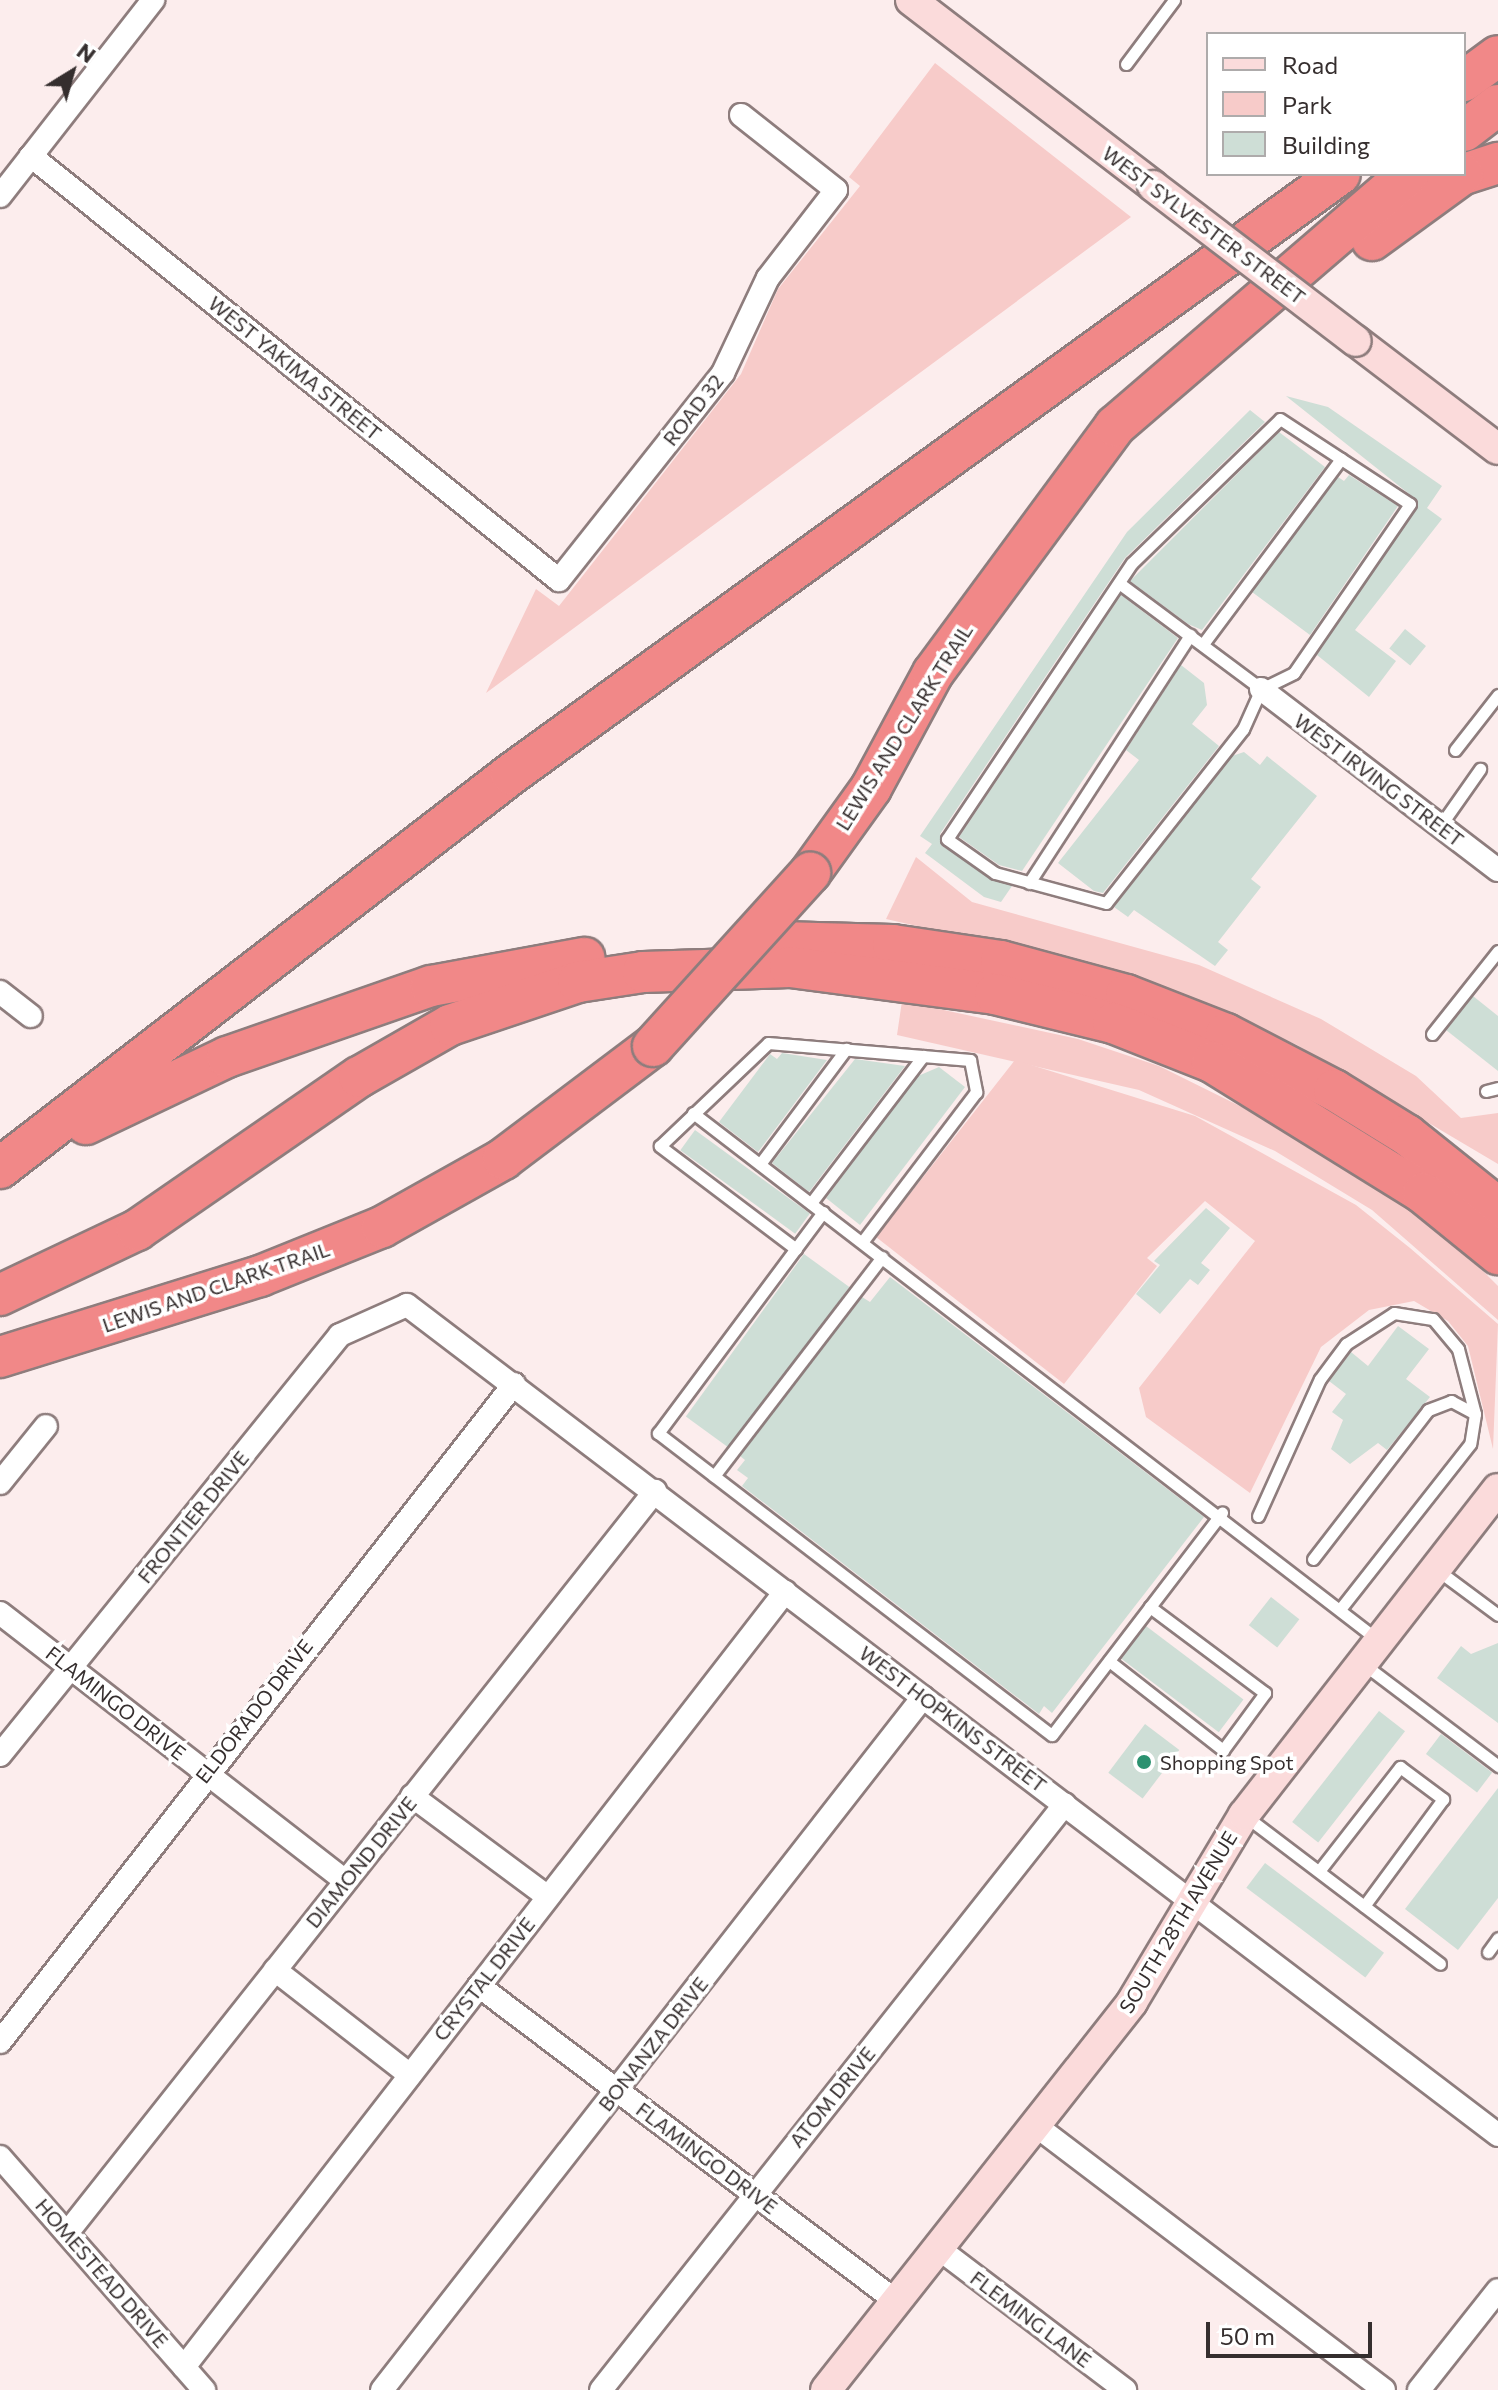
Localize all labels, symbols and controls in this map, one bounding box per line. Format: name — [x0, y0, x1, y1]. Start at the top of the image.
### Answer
north arrow — [32, 32, 112, 112]
legend — [1206, 32, 1466, 176]
text: N — [72, 37, 101, 68]
text: Road — [1282, 50, 1338, 79]
text: Park — [1282, 90, 1332, 119]
text: Building — [1282, 130, 1370, 159]
street label: WEST SYLVESTER STREET — [1098, 141, 1310, 309]
street label: WEST YAKIMA STREET — [204, 291, 386, 445]
street label: ROAD 32 — [658, 370, 728, 450]
street label: LEWIS AND CLARK TRAIL — [831, 619, 977, 835]
street label: WEST IRVING STREET — [1289, 708, 1469, 852]
street label: LEWIS AND CLARK TRAIL — [99, 1237, 333, 1337]
street label: FRONTIER DRIVE — [132, 1446, 254, 1588]
street label: ELDORADO DRIVE — [190, 1634, 318, 1788]
street label: FLAMINGO DRIVE — [41, 1641, 191, 1765]
street label: WEST HOPKINS STREET — [855, 1641, 1051, 1797]
place label: Shopping Spot — [1160, 1750, 1294, 1774]
marker: Shopping Spot — [1135, 1753, 1153, 1771]
street label: DIAMOND DRIVE — [301, 1791, 421, 1933]
street label: SOUTH 28TH AVENUE — [1114, 1827, 1242, 2017]
street label: CRYSTAL DRIVE — [428, 1912, 540, 2046]
street label: BONANZA DRIVE — [593, 1972, 713, 2116]
street label: ATOM DRIVE — [784, 2042, 880, 2152]
street label: FLAMINGO DRIVE — [632, 2097, 782, 2219]
street label: HOMESTEAD DRIVE — [31, 2193, 173, 2353]
street label: FLEMING LANE — [966, 2266, 1096, 2372]
scale bar — [1210, 2306, 1376, 2356]
text: 50 m — [1220, 2321, 1275, 2350]

